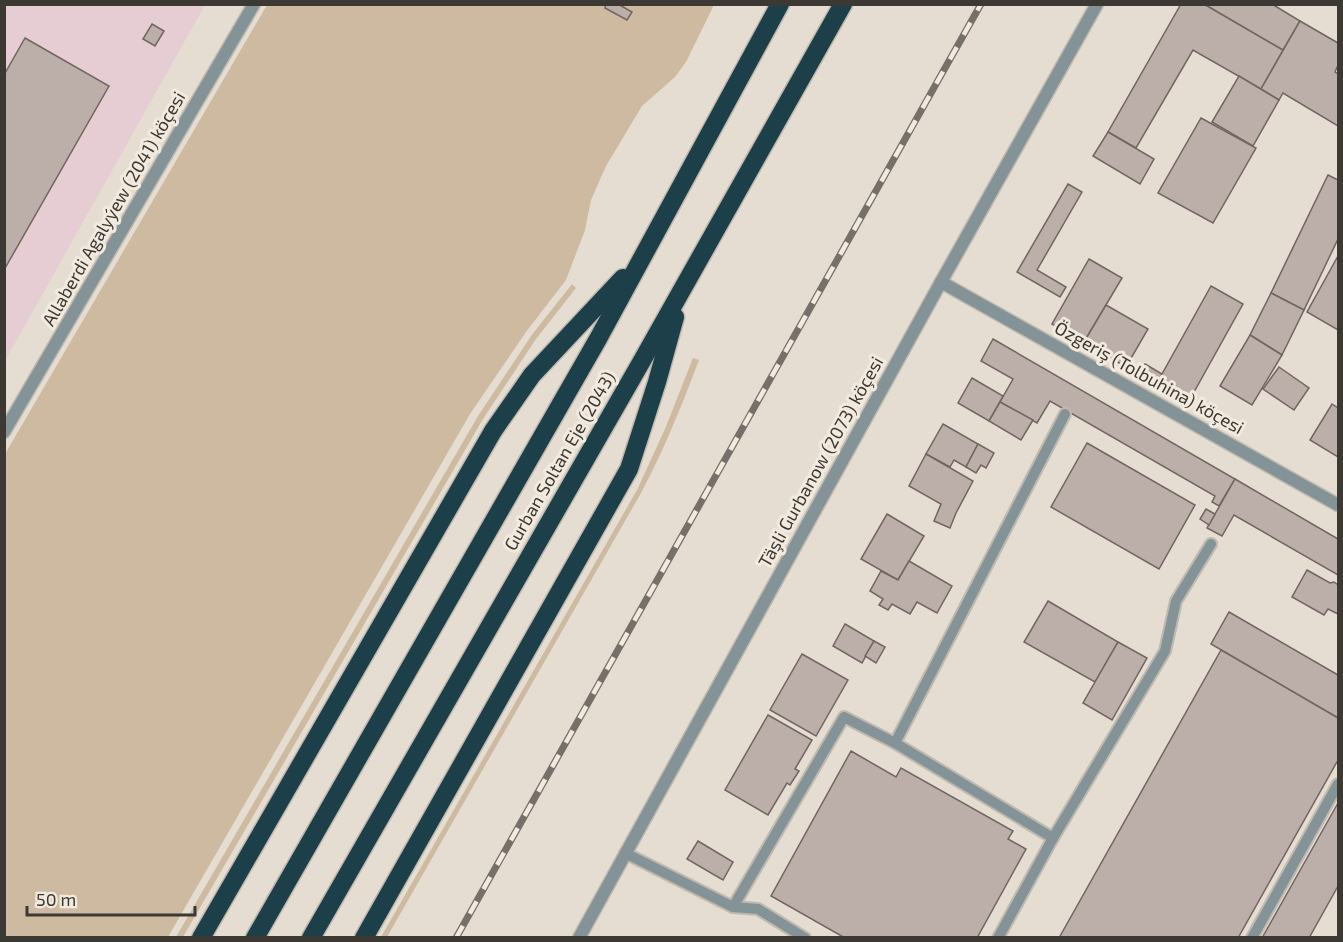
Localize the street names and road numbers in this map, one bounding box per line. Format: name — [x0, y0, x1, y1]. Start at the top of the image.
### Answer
street label: Allaberdi Agalyýew (2041) köçesi — [37, 87, 190, 330]
street label: Özgeriş (Tolbuhina) köçesi — [1051, 316, 1248, 439]
street label: Täşli Gurbanow (2073) köçesi — [753, 352, 888, 571]
street label: Gurban Soltan Eje (2043) — [499, 367, 619, 554]

